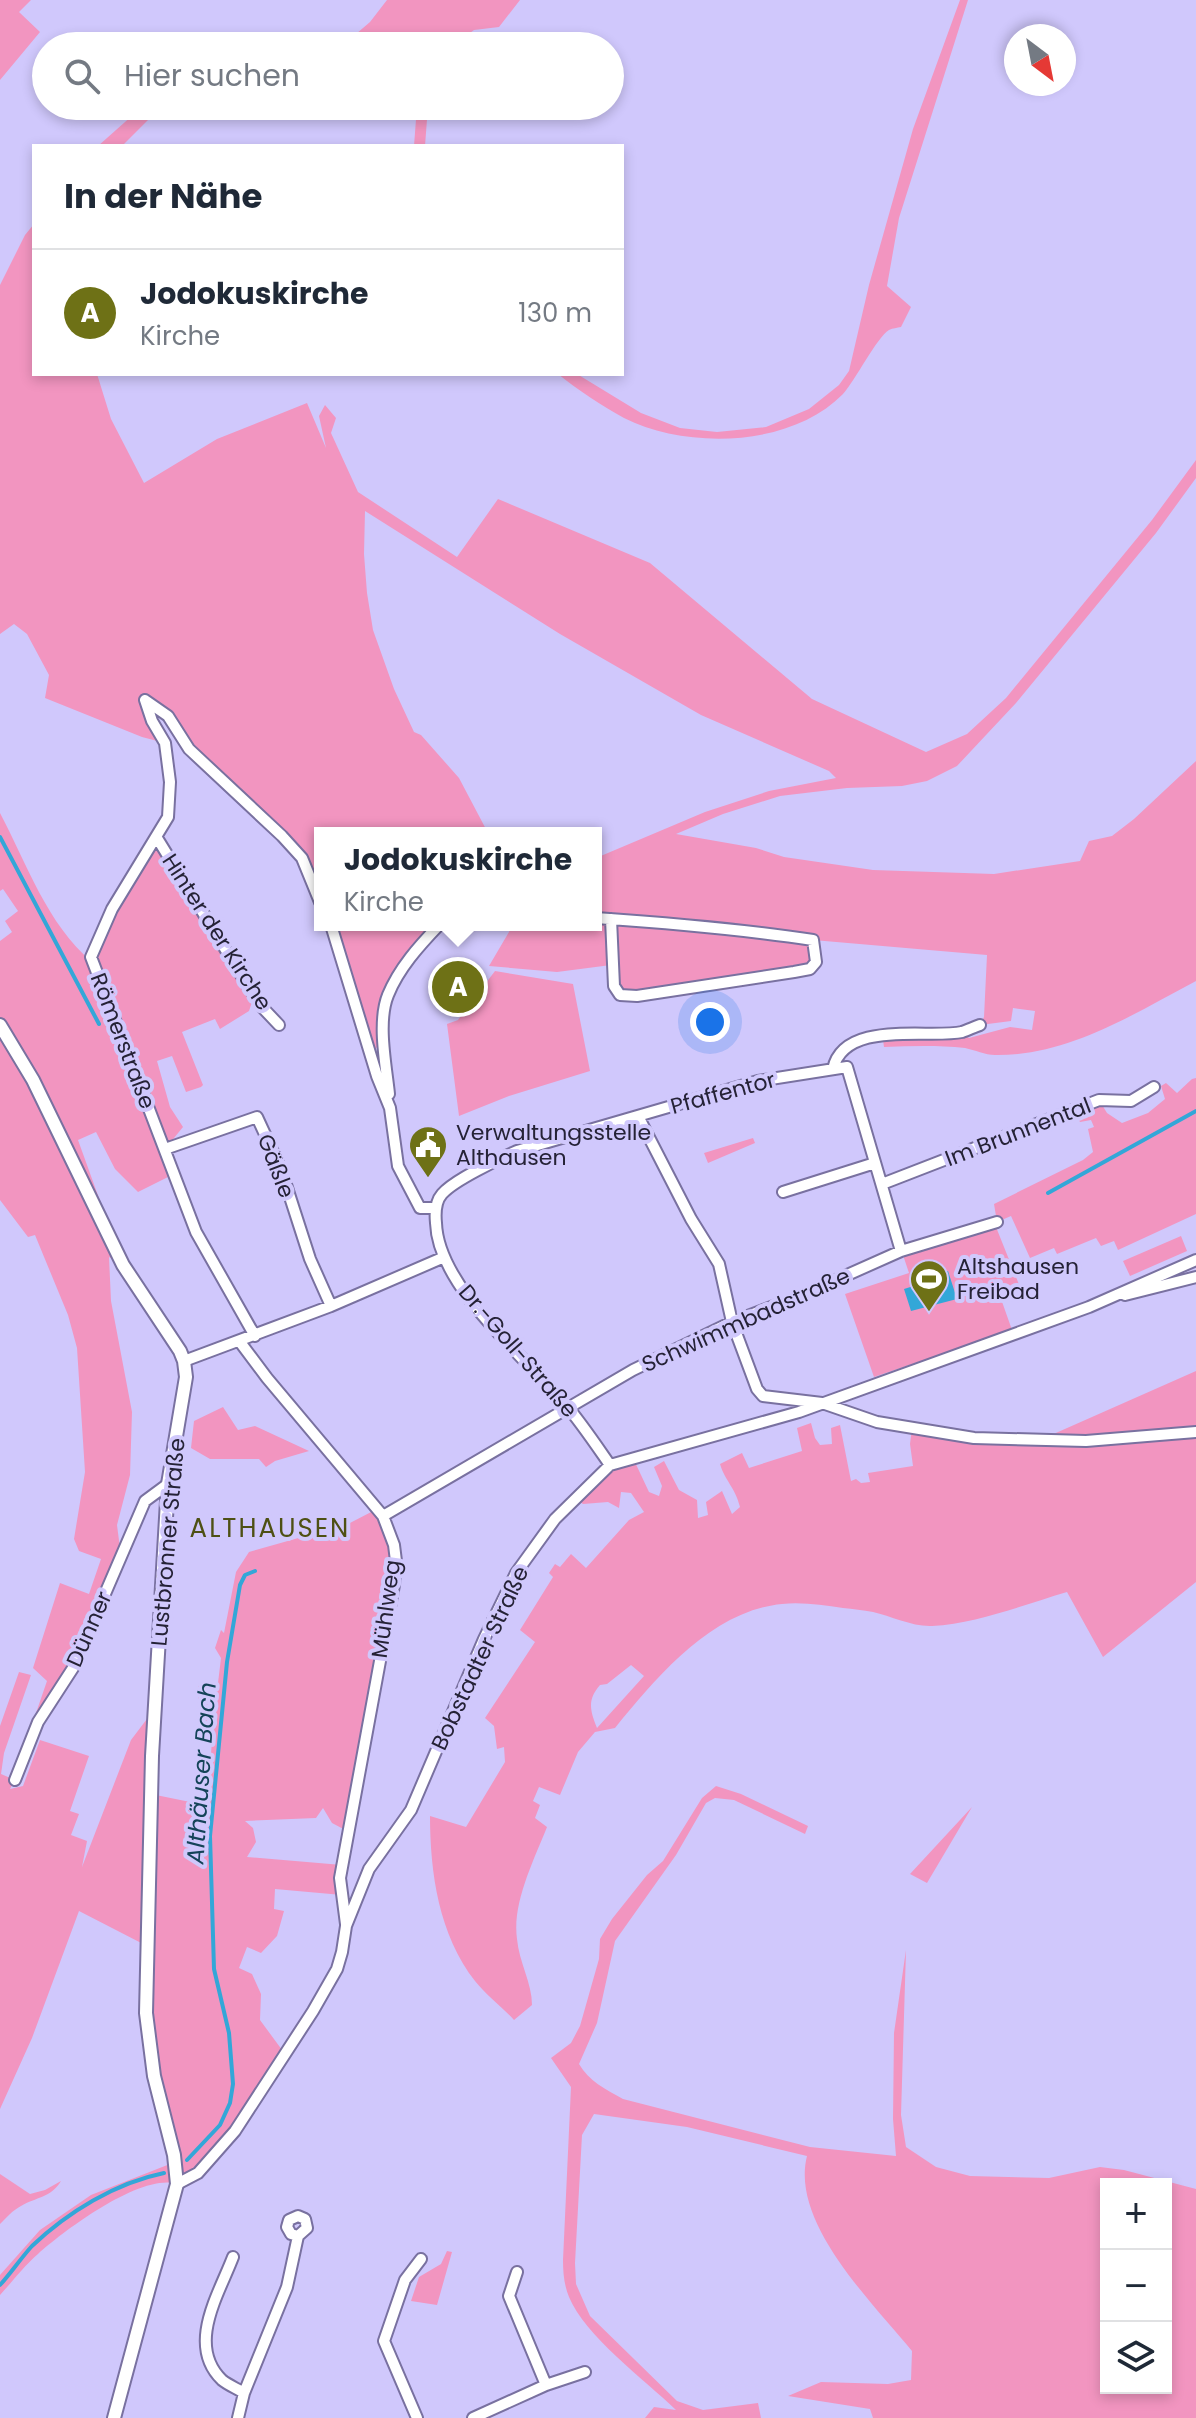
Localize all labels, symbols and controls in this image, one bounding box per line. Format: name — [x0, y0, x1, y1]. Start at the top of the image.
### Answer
north arrow — [1004, 24, 1076, 96]
search box — [32, 32, 624, 120]
icon: search — [60, 54, 104, 98]
text: Hier suchen — [124, 54, 300, 97]
text: In der Nähe — [64, 172, 262, 220]
text: Jodokuskirche — [140, 272, 369, 315]
text: A — [80, 295, 100, 331]
text: 130 m — [518, 295, 592, 331]
text: Kirche — [140, 318, 220, 354]
popup — [314, 827, 602, 931]
text: Jodokuskirche — [344, 838, 572, 881]
street label: Hinter der Kirche — [155, 848, 279, 1016]
text: Kirche — [344, 884, 424, 920]
pin: A — [432, 957, 484, 1017]
street label: Römerstraße — [83, 969, 163, 1113]
your location — [690, 1002, 730, 1042]
street label: Pfaffentor — [667, 1064, 779, 1122]
street label: Im Brunnental — [941, 1090, 1095, 1174]
place label: Verwaltungsstelle Althausen — [456, 1117, 651, 1173]
public building icon: Verwaltungsstelle Althausen — [407, 1124, 449, 1179]
street label: Gäßle — [250, 1130, 302, 1202]
place label: Altshausen Freibad — [957, 1251, 1079, 1307]
sports icon: Altshausen Freibad — [908, 1258, 950, 1313]
street label: Schwimmbadstraße — [637, 1260, 855, 1380]
street label: Dr.-Goll-Straße — [451, 1278, 585, 1424]
street label: Lustbronner Straße — [143, 1437, 193, 1647]
district label: ALTHAUSEN — [190, 1510, 350, 1546]
street label: Mühlweg — [364, 1558, 408, 1660]
street label: Bobstadter Straße — [424, 1561, 536, 1755]
street label: Dünner — [59, 1586, 119, 1672]
water label: Althäuser Bach — [178, 1681, 224, 1866]
map controls — [1100, 2178, 1172, 2394]
button: + — [1100, 2178, 1172, 2250]
button: − — [1100, 2250, 1172, 2322]
button: layers — [1100, 2322, 1172, 2394]

